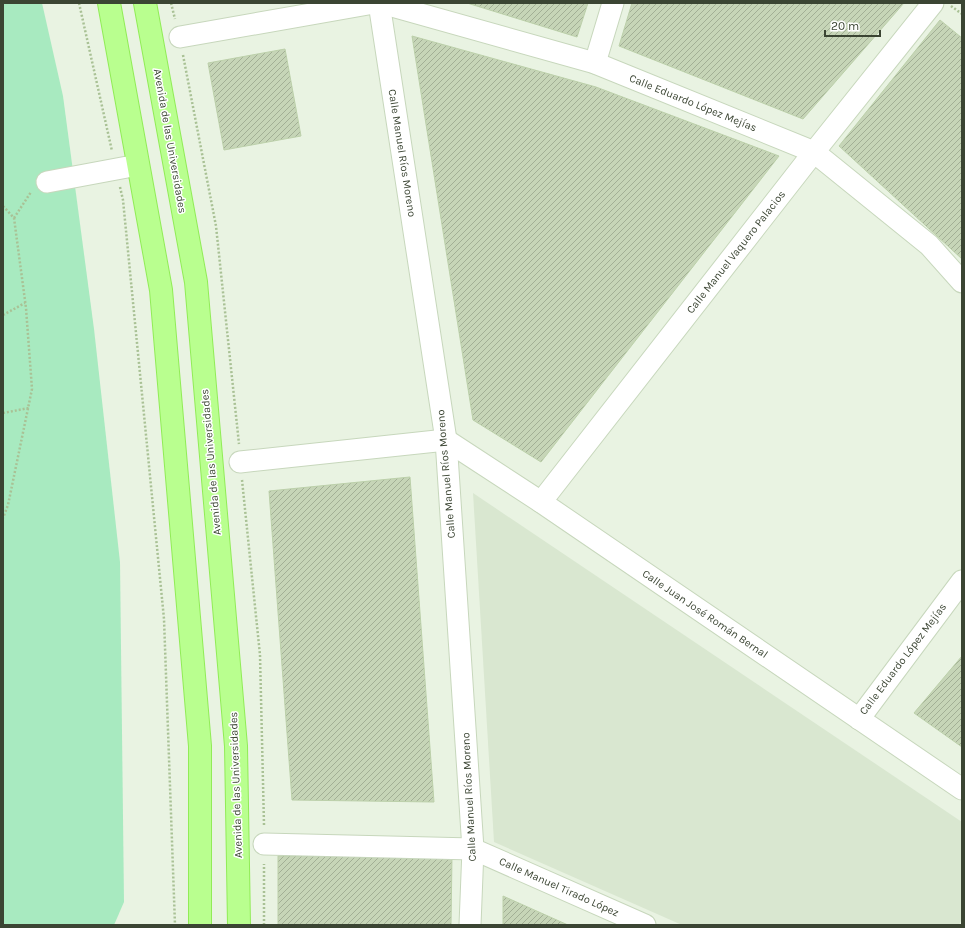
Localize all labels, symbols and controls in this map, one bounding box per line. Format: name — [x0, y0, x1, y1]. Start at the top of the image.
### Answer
scale bar — [825, 12, 880, 38]
text: 20 m — [831, 19, 859, 33]
street label: Avenida de las Universidades — [151, 68, 189, 214]
street label: Calle Eduardo López Mejías — [627, 71, 759, 135]
street label: Calle Manuel Ríos Moreno — [385, 88, 419, 218]
street label: Calle Manuel Vaquero Palacios — [684, 188, 788, 316]
street label: Avenida de las Universidades — [198, 388, 224, 536]
street label: Calle Manuel Ríos Moreno — [434, 409, 458, 539]
street label: Calle Juan José Román Bernal — [640, 567, 770, 661]
street label: Calle Eduardo López Mejías — [857, 600, 949, 717]
street label: Avenida de las Universidades — [227, 711, 245, 858]
street label: Calle Manuel Ríos Moreno — [459, 732, 479, 862]
street label: Calle Manuel Tirado López — [497, 855, 621, 919]

